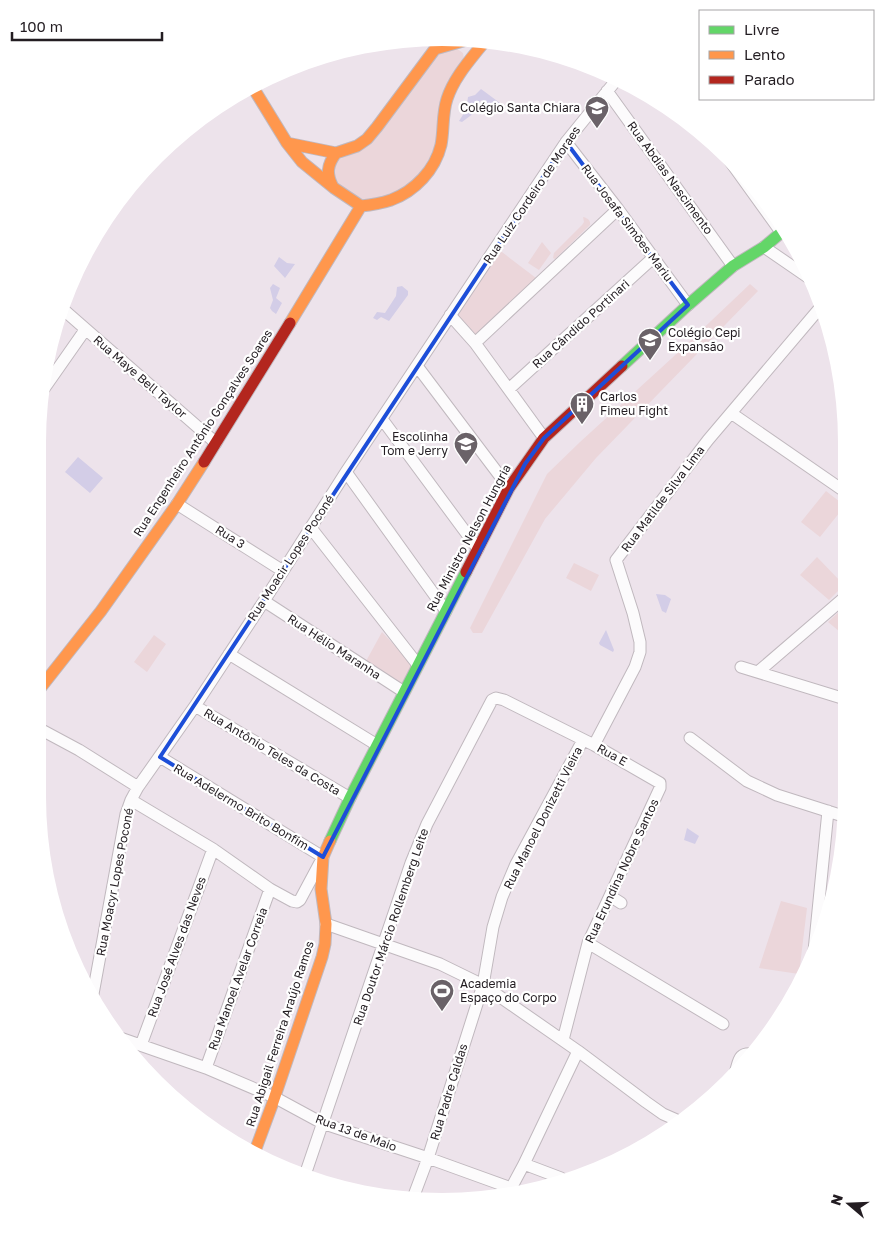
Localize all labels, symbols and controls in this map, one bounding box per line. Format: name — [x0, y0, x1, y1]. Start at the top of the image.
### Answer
scale bar — [12, 10, 162, 42]
legend — [699, 10, 874, 100]
text: 100 m — [20, 17, 63, 35]
text: Livre — [744, 20, 780, 38]
text: Lento — [744, 45, 785, 63]
text: Parado — [744, 70, 795, 88]
school or university icon: Colégio Santa Chiara — [584, 95, 610, 129]
place label: Colégio Santa Chiara — [460, 100, 580, 115]
street label: Rua Abdias Nascimento — [624, 118, 716, 237]
street label: Rua Luiz Cordeiro de Moraes — [480, 123, 583, 266]
street label: Rua Josafa Simões Mariu — [578, 161, 676, 284]
street label: Rua Cândido Portinari — [529, 276, 632, 371]
place label: Colégio Cepi Expansão — [668, 325, 741, 354]
street label: Rua Engenheiro Antônio Gonçalves Soares — [130, 326, 275, 539]
school or university icon: Colégio Cepi Expansão — [637, 327, 663, 361]
street label: Rua Maye Bell Taylor — [90, 332, 190, 422]
place label: Carlos Fimeu Fight — [600, 389, 668, 418]
building icon: Carlos Fimeu Fight — [569, 391, 595, 425]
place label: Escolinha Tom e Jerry — [381, 429, 448, 458]
school or university icon: Escolinha Tom e Jerry — [453, 431, 479, 465]
street label: Rua Matilde Silva Lima — [618, 443, 707, 555]
street label: Rua Ministro Nelson Hungria — [423, 462, 514, 614]
street label: Rua Moacir Lopes Poconé — [244, 492, 337, 624]
street label: Rua 3 — [213, 522, 248, 551]
street label: Rua Hélio Maranha — [285, 611, 384, 682]
street label: Rua Antônio Teles da Costa — [201, 705, 343, 798]
street label: Rua E — [594, 740, 630, 769]
street label: Rua Manoel Donizetti Vieira — [500, 744, 585, 892]
street label: Rua Adelermo Brito Bonfim — [171, 760, 312, 853]
street label: Rua Erundina Nobre Santos — [581, 796, 662, 945]
street label: Rua Moacyr Lopes Poconé — [93, 807, 136, 957]
street label: Rua Doutor Márcio Rollemberg Leite — [350, 826, 431, 1027]
street label: Rua José Alves das Neves — [144, 874, 209, 1019]
street label: Rua Manoel Avelar Correia — [205, 905, 270, 1052]
street label: Rua Abigail Ferreira Araújo Ramos — [242, 939, 317, 1129]
place label: Academia Espaço do Corpo — [460, 976, 557, 1005]
sports icon: Academia Espaço do Corpo — [429, 978, 455, 1012]
street label: Rua Padre Caldas — [427, 1042, 470, 1142]
street label: Rua 13 de Maio — [313, 1111, 399, 1154]
north arrow — [824, 1179, 874, 1229]
text: N — [826, 1192, 846, 1207]

